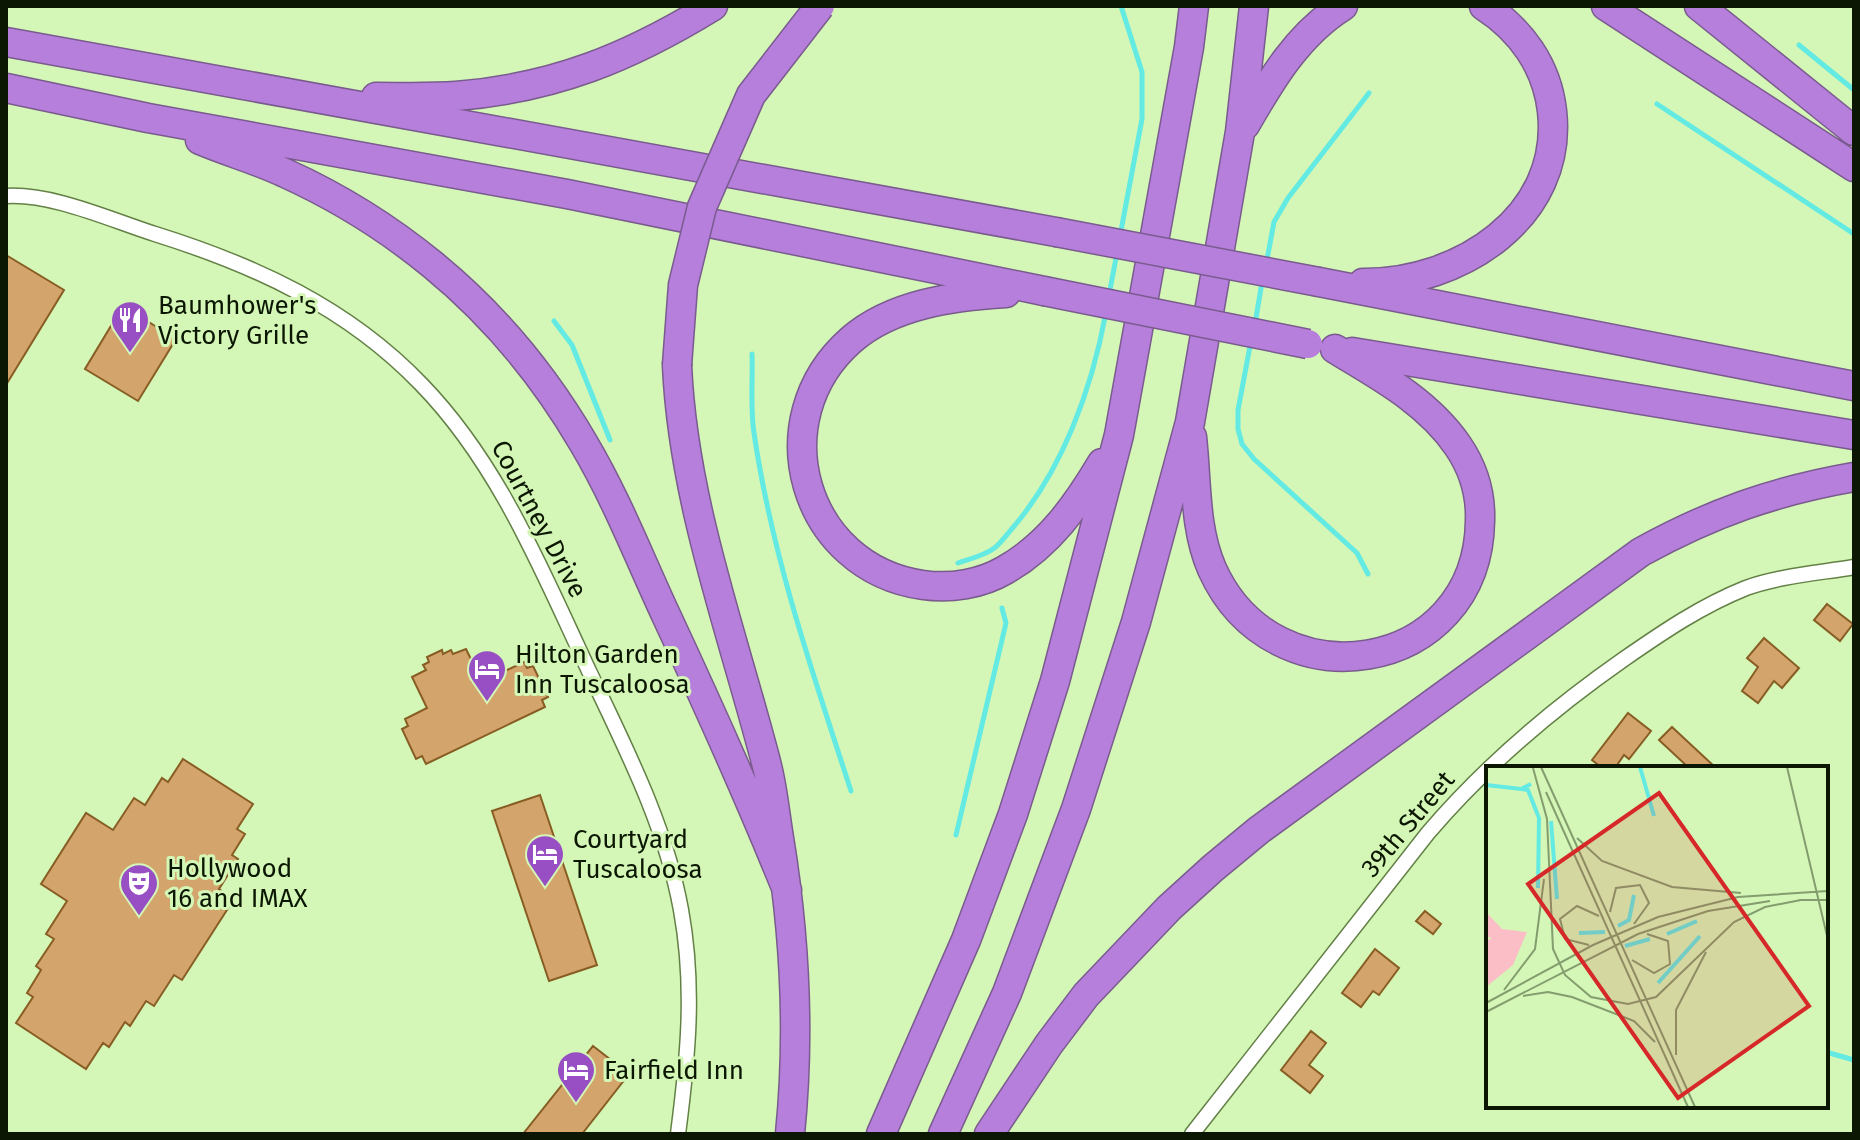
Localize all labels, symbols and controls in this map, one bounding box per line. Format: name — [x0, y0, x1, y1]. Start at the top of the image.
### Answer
place label: Baumhower's Victory Grille — [158, 290, 316, 351]
restaurant icon: Baumhower's Victory Grille — [109, 299, 151, 354]
street label: Courtney Drive — [485, 435, 593, 603]
place label: Hilton Garden Inn Tuscaloosa — [515, 639, 690, 700]
hotel icon: Hilton Garden Inn Tuscaloosa — [466, 648, 508, 703]
street label: 39th Street — [1355, 764, 1462, 883]
inset map — [1486, 766, 1828, 1108]
place label: Courtyard Tuscaloosa — [573, 824, 703, 885]
hotel icon: Courtyard Tuscaloosa — [524, 833, 566, 888]
place label: Hollywood 16 and IMAX — [167, 853, 308, 914]
theatre icon: Hollywood 16 and IMAX — [118, 862, 160, 917]
hotel icon: Fairfield Inn — [555, 1049, 597, 1104]
place label: Fairfield Inn — [604, 1055, 744, 1086]

